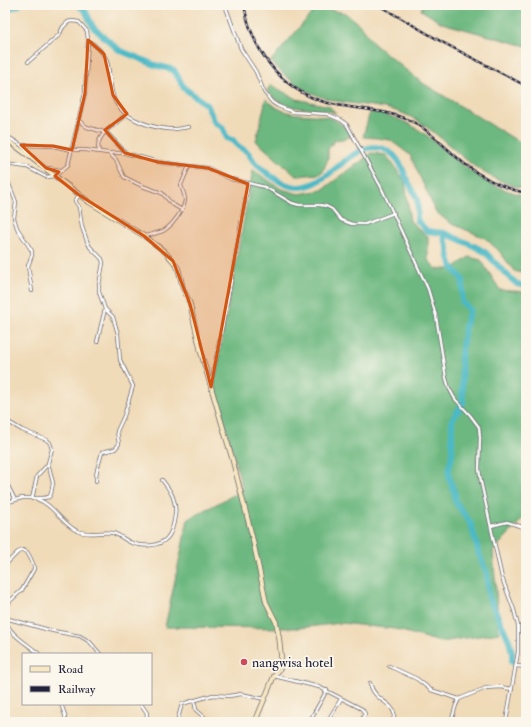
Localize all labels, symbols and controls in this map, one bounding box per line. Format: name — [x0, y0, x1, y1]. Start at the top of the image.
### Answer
legend — [22, 653, 152, 705]
place label: nangwisa hotel — [252, 654, 333, 671]
marker: nangwisa hotel — [239, 657, 249, 667]
text: Road — [58, 662, 83, 677]
text: Railway — [58, 682, 96, 697]

